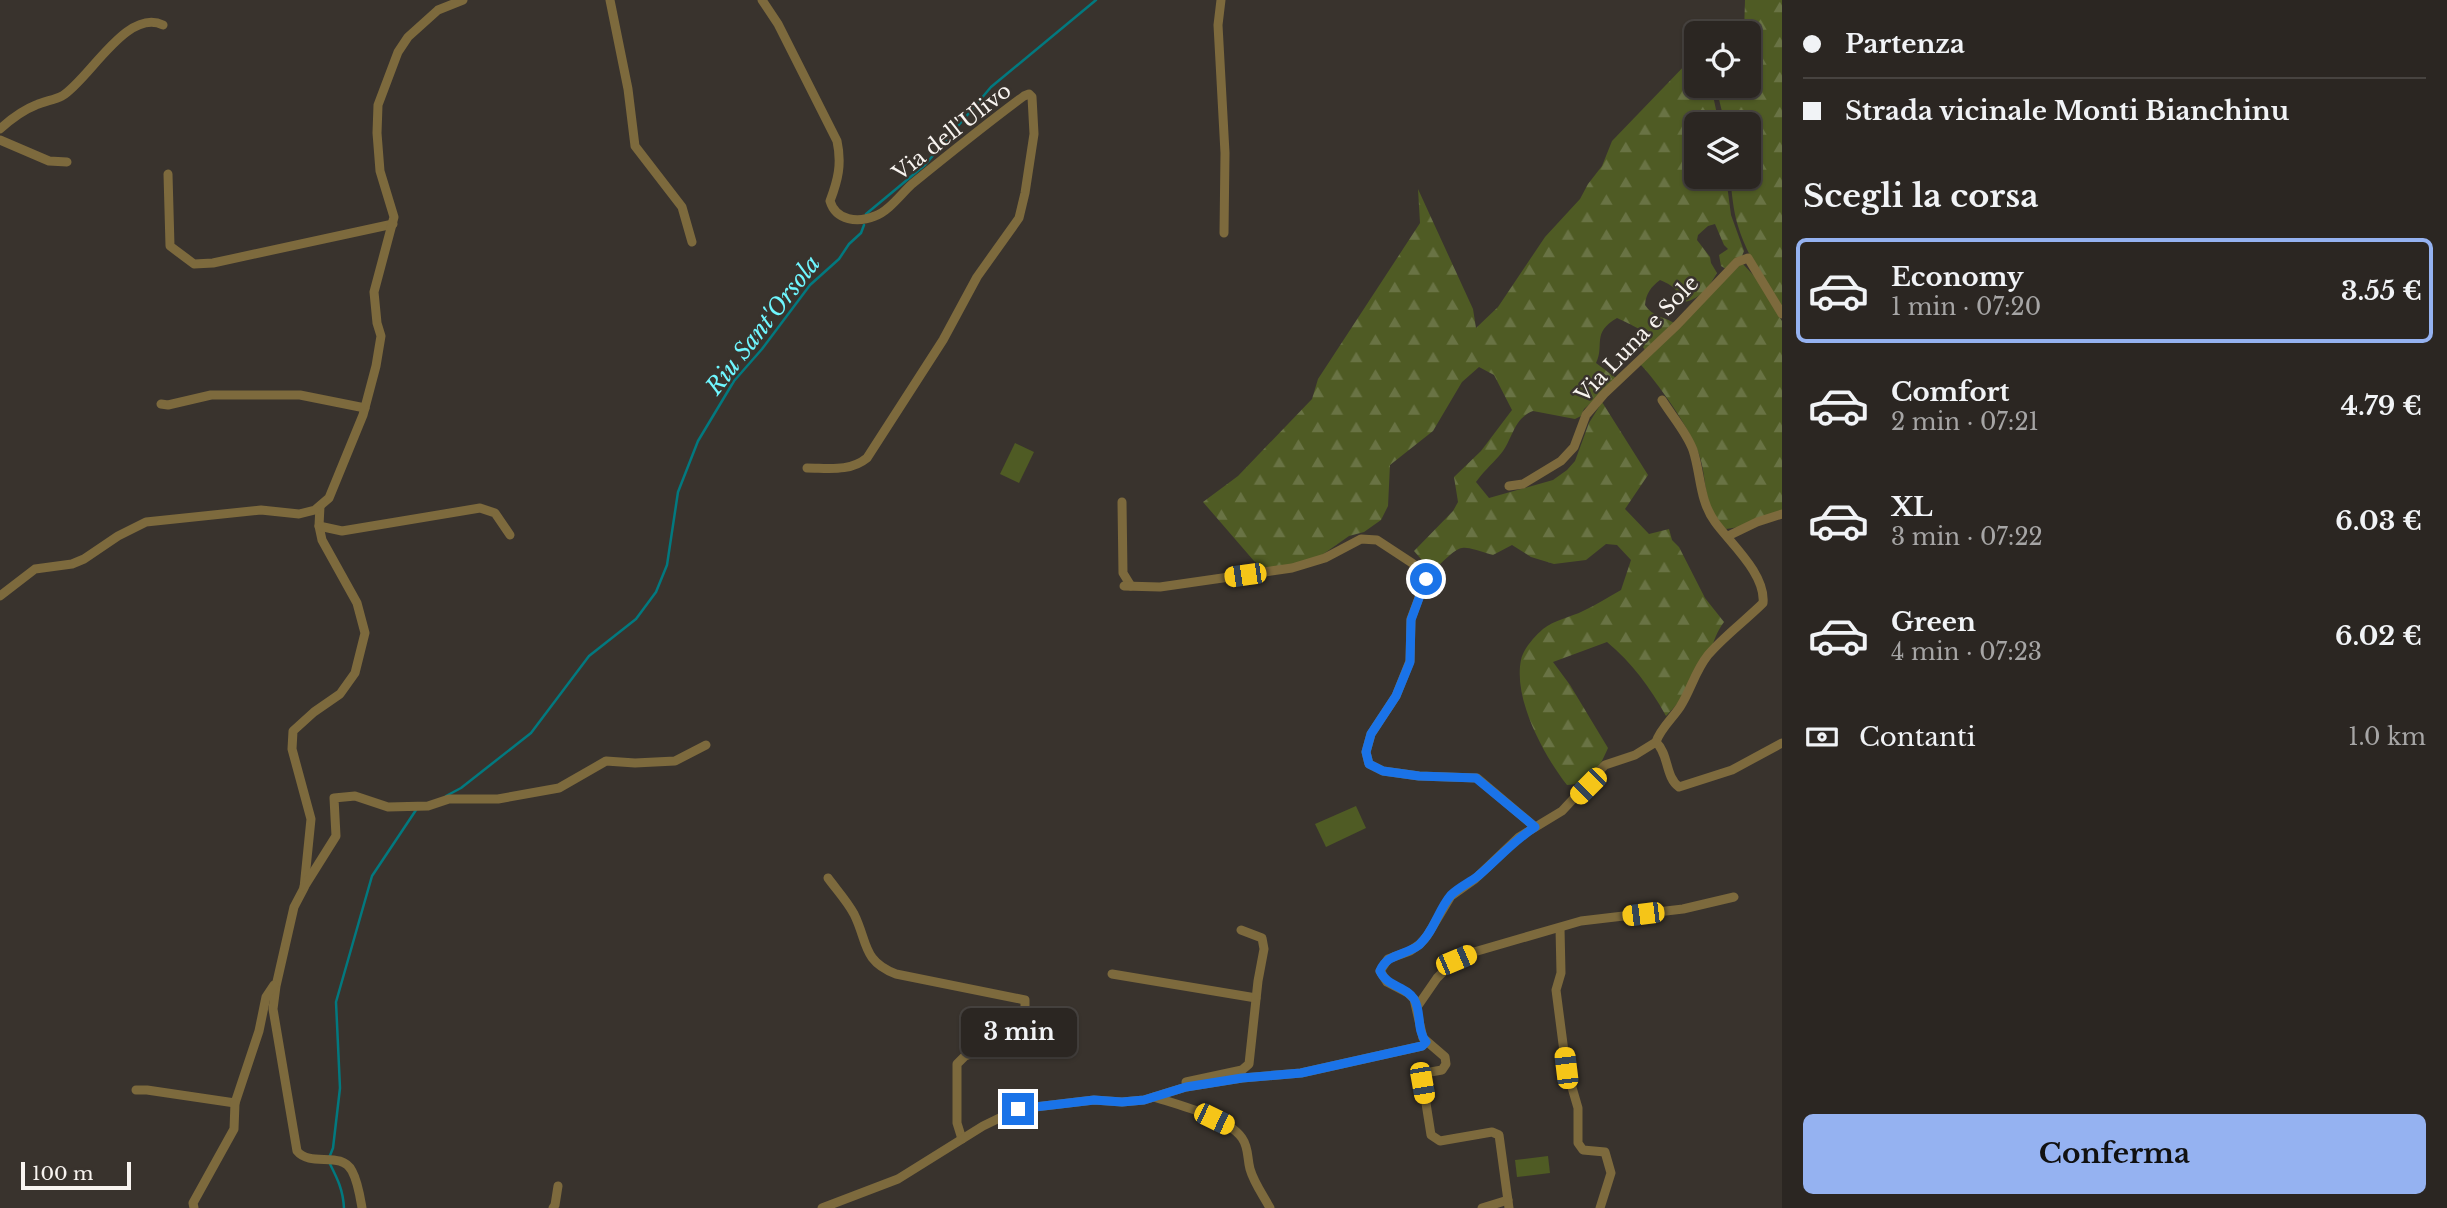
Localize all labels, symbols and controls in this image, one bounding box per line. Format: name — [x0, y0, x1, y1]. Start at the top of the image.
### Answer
map controls — [1684, 21, 1761, 189]
button: locate — [1684, 21, 1761, 98]
text: Partenza — [1845, 28, 1965, 60]
street label: Via dell'Ulivo — [887, 78, 1016, 187]
text: Strada vicinale Monti Bianchinu — [1845, 95, 2289, 127]
button: layers — [1684, 112, 1761, 189]
text: Scegli la corsa — [1803, 176, 2039, 216]
water label: Riu Sant'Orsola — [699, 250, 826, 401]
icon: car — [1807, 259, 1870, 322]
text: Economy — [1891, 261, 2024, 293]
street label: Via Luna e Sole — [1569, 270, 1704, 409]
text: 3.55 € — [2341, 275, 2422, 307]
text: 1 min · 07:20 — [1891, 293, 2041, 321]
icon: car — [1807, 374, 1870, 437]
text: Comfort — [1891, 376, 2009, 408]
text: 4.79 € — [2341, 390, 2422, 422]
text: 2 min · 07:21 — [1891, 408, 2039, 436]
icon: car — [1807, 489, 1870, 552]
text: XL — [1891, 491, 1933, 523]
text: 6.03 € — [2335, 505, 2422, 537]
text: 3 min · 07:22 — [1891, 523, 2043, 551]
car — [1223, 562, 1268, 588]
route start — [1410, 563, 1442, 595]
icon: car — [1807, 604, 1870, 667]
text: Green — [1891, 606, 1976, 638]
text: 6.02 € — [2335, 620, 2422, 652]
text: 4 min · 07:23 — [1891, 638, 2042, 666]
icon: cash — [1803, 718, 1841, 756]
text: Contanti — [1859, 721, 1976, 753]
text: 1.0 km — [2348, 723, 2426, 751]
car — [1566, 764, 1611, 808]
car — [1621, 901, 1666, 927]
car — [1433, 942, 1480, 978]
callout: 3 min — [960, 1007, 1076, 1056]
text: 3 min — [983, 1018, 1055, 1046]
car — [1554, 1046, 1579, 1090]
car — [1409, 1060, 1436, 1106]
route end — [1002, 1093, 1034, 1125]
car — [1191, 1100, 1238, 1138]
button: Conferma — [1803, 1114, 2426, 1194]
scale bar — [21, 1159, 131, 1191]
text: 100 m — [32, 1162, 93, 1185]

